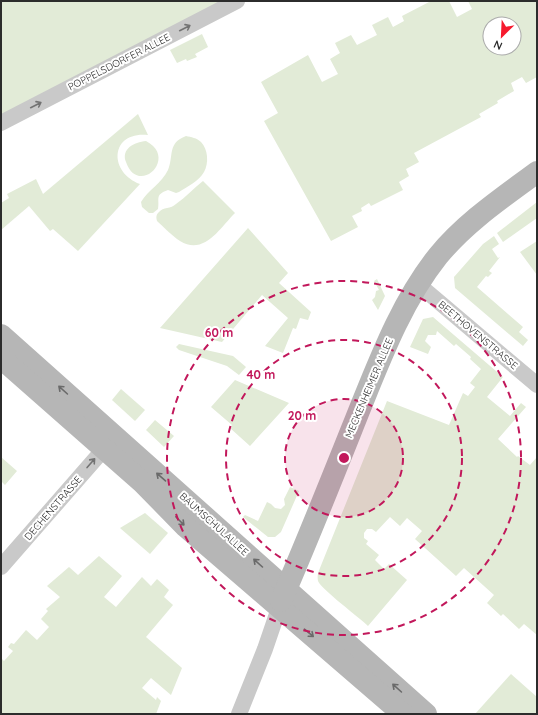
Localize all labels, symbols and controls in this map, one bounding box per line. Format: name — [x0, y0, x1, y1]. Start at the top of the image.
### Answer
north arrow — [482, 16, 522, 56]
one-way arrow — [179, 23, 191, 31]
street label: POPPELSDORFER ALLEE — [66, 30, 173, 93]
text: N — [491, 37, 504, 53]
one-way arrow — [29, 100, 41, 108]
street label: BEETHOVENSTRASSE — [436, 298, 521, 372]
text: 60 m — [205, 325, 233, 340]
street label: MECKENHEIMER ALLEE — [342, 336, 396, 440]
text: 40 m — [247, 367, 275, 382]
one-way arrow — [58, 386, 69, 395]
text: 20 m — [288, 408, 316, 423]
centre of rings — [337, 451, 351, 465]
one-way arrow — [87, 458, 96, 469]
one-way arrow — [155, 472, 166, 481]
street label: DECHENSTRASSE — [21, 473, 85, 543]
street label: BAUMSCHULALLEE — [177, 490, 251, 559]
one-way arrow — [175, 516, 185, 526]
one-way arrow — [253, 558, 263, 568]
one-way arrow — [303, 628, 314, 637]
one-way arrow — [392, 683, 402, 693]

